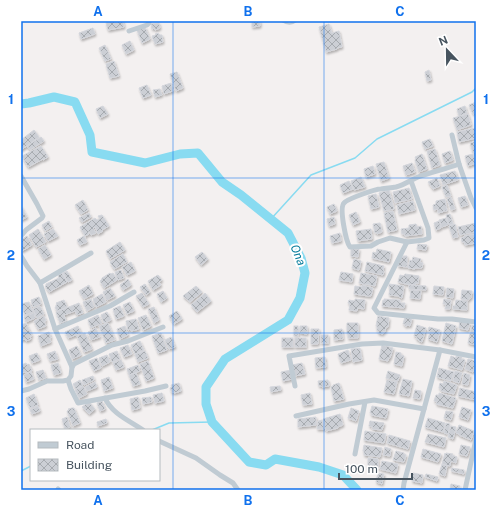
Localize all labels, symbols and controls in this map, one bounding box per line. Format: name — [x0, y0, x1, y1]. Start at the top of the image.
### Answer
text: A — [93, 4, 103, 19]
text: B — [244, 4, 253, 19]
text: C — [395, 4, 405, 19]
north arrow — [427, 30, 467, 70]
text: N — [437, 34, 449, 48]
text: 1 — [8, 92, 14, 107]
text: 1 — [483, 92, 489, 107]
water label: Ona — [287, 242, 309, 268]
text: 2 — [7, 248, 15, 263]
text: 2 — [482, 248, 490, 263]
text: 3 — [7, 404, 16, 419]
text: 3 — [482, 404, 491, 419]
legend — [30, 429, 160, 481]
text: Road — [66, 438, 94, 452]
scale bar — [339, 455, 412, 481]
text: Building — [66, 458, 112, 472]
text: 100 m — [345, 462, 378, 476]
text: A — [93, 493, 103, 508]
text: B — [244, 493, 253, 508]
text: C — [395, 493, 405, 508]

